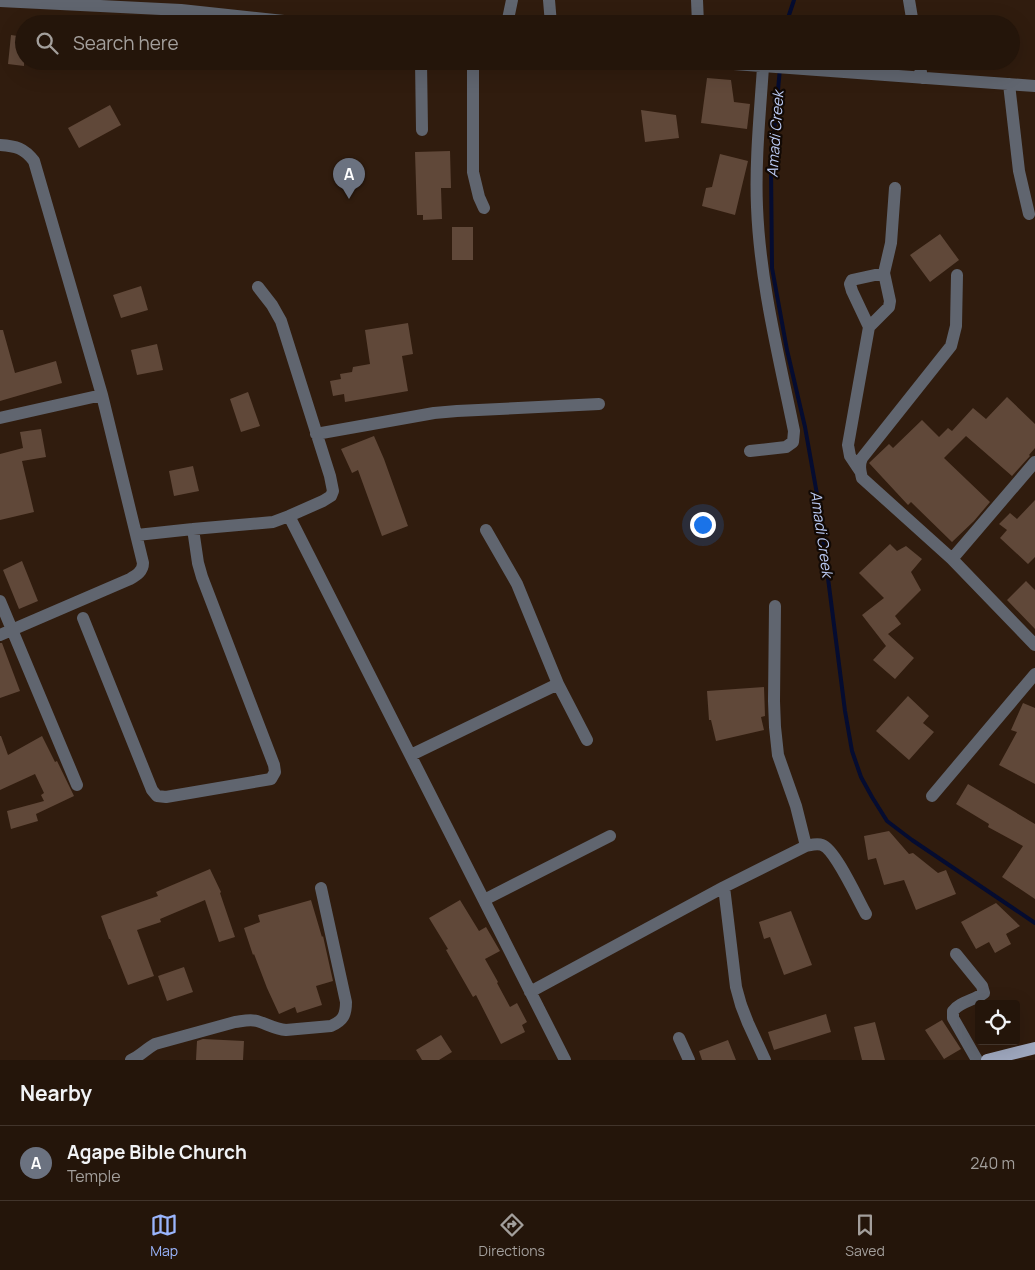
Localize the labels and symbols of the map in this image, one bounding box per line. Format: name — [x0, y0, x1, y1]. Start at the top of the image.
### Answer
water label: Amadi Creek — [761, 87, 789, 178]
pin: A — [333, 158, 365, 199]
water label: Amadi Creek — [806, 490, 839, 581]
your location — [690, 512, 716, 538]

